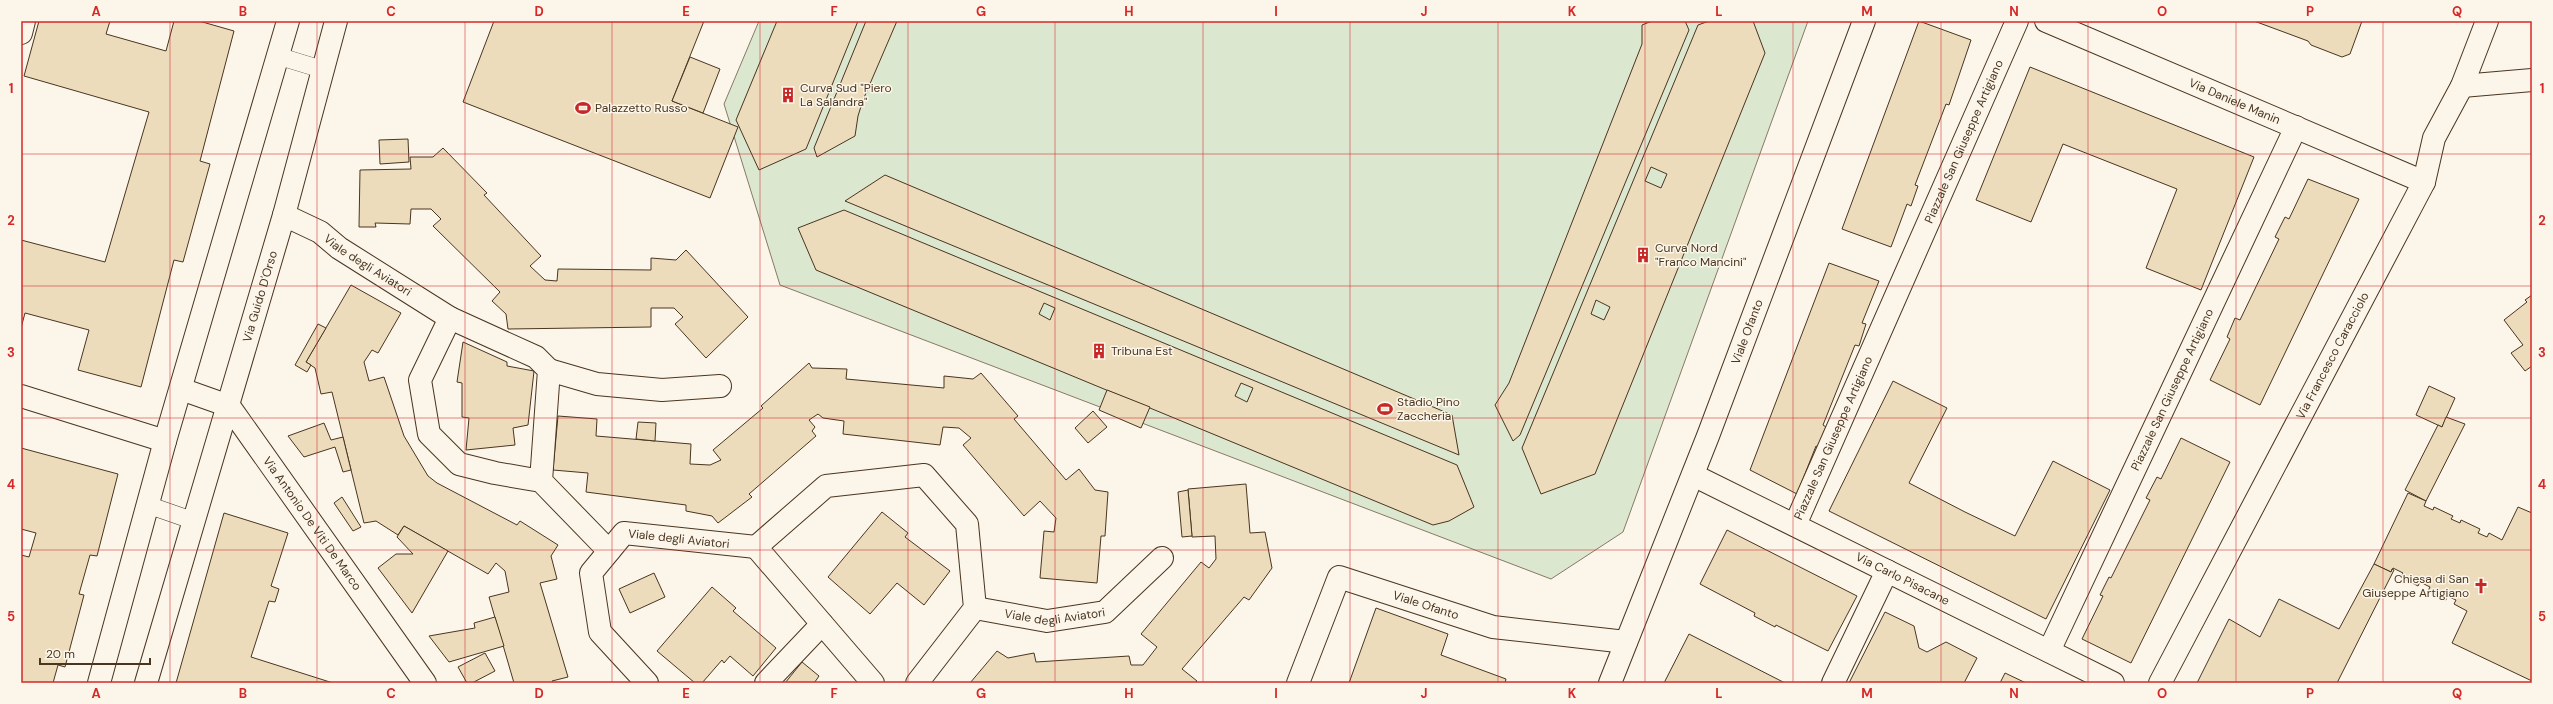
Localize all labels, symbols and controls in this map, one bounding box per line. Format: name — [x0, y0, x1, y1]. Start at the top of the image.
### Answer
text: A — [91, 3, 101, 20]
text: B — [239, 3, 247, 20]
text: C — [386, 3, 396, 20]
text: D — [534, 3, 544, 20]
text: E — [682, 3, 690, 20]
text: F — [830, 3, 838, 20]
text: G — [976, 3, 986, 20]
text: H — [1124, 3, 1134, 20]
text: I — [1274, 3, 1278, 20]
text: J — [1420, 3, 1428, 20]
text: K — [1568, 3, 1577, 20]
text: L — [1715, 3, 1723, 20]
text: M — [1861, 3, 1873, 20]
text: N — [2009, 3, 2019, 20]
text: O — [2157, 3, 2167, 20]
text: P — [2306, 3, 2314, 20]
text: Q — [2452, 3, 2462, 20]
street label: Piazzale San Giuseppe Artigiano — [1921, 57, 2007, 226]
street label: Via Daniele Manin — [2186, 75, 2283, 128]
text: 1 — [9, 80, 13, 97]
place label: Curva Sud "Piero La Salandra" — [800, 80, 892, 110]
text: 1 — [2540, 80, 2544, 97]
building icon: Curva Sud "Piero La Salandra" — [779, 86, 797, 104]
sports icon: Palazzetto Russo — [574, 99, 592, 117]
place label: Palazzetto Russo — [595, 100, 688, 116]
text: 2 — [7, 212, 15, 229]
text: 2 — [2538, 212, 2546, 229]
street label: Viale degli Aviatori — [320, 231, 415, 300]
place label: Curva Nord "Franco Mancini" — [1655, 240, 1747, 270]
building icon: Curva Nord "Franco Mancini" — [1634, 246, 1652, 264]
street label: Via Guido D'Orso — [239, 249, 281, 344]
street label: Via Francesco Caracciolo — [2292, 289, 2373, 422]
street label: Viale Ofanto — [1728, 297, 1767, 367]
street label: Piazzale San Giuseppe Artigiano — [2127, 306, 2217, 473]
building icon: Tribuna Est — [1090, 342, 1108, 360]
place label: Tribuna Est — [1111, 343, 1173, 359]
text: 3 — [7, 344, 15, 361]
text: 3 — [2538, 344, 2546, 361]
street label: Piazzale San Giuseppe Artigiano — [1790, 354, 1876, 522]
place label: Stadio Pino Zaccheria — [1397, 394, 1460, 424]
sports icon: Stadio Pino Zaccheria — [1376, 400, 1394, 418]
street label: Via Antonio De Viti De Marco — [259, 453, 365, 594]
text: 4 — [7, 476, 15, 493]
text: 4 — [2538, 476, 2546, 493]
street label: Viale degli Aviatori — [627, 525, 730, 552]
street label: Via Carlo Pisacane — [1853, 549, 1952, 609]
place label: Chiesa di San Giuseppe Artigiano — [2362, 571, 2469, 601]
church icon: Chiesa di San Giuseppe Artigiano — [2472, 577, 2490, 595]
street label: Viale Ofanto — [1391, 587, 1461, 623]
street label: Viale degli Aviatori — [1003, 604, 1106, 629]
text: 5 — [7, 608, 15, 625]
text: 5 — [2538, 608, 2546, 625]
scale bar — [40, 640, 150, 666]
text: 20 m — [46, 646, 75, 662]
text: A — [91, 685, 101, 702]
text: B — [239, 685, 247, 702]
text: C — [386, 685, 396, 702]
text: D — [534, 685, 544, 702]
text: E — [682, 685, 690, 702]
text: F — [830, 685, 838, 702]
text: G — [976, 685, 986, 702]
text: H — [1124, 685, 1134, 702]
text: I — [1274, 685, 1278, 702]
text: J — [1420, 685, 1428, 702]
text: K — [1568, 685, 1577, 702]
text: L — [1715, 685, 1723, 702]
text: M — [1861, 685, 1873, 702]
text: N — [2009, 685, 2019, 702]
text: O — [2157, 685, 2167, 702]
text: P — [2306, 685, 2314, 702]
text: Q — [2452, 685, 2462, 702]

